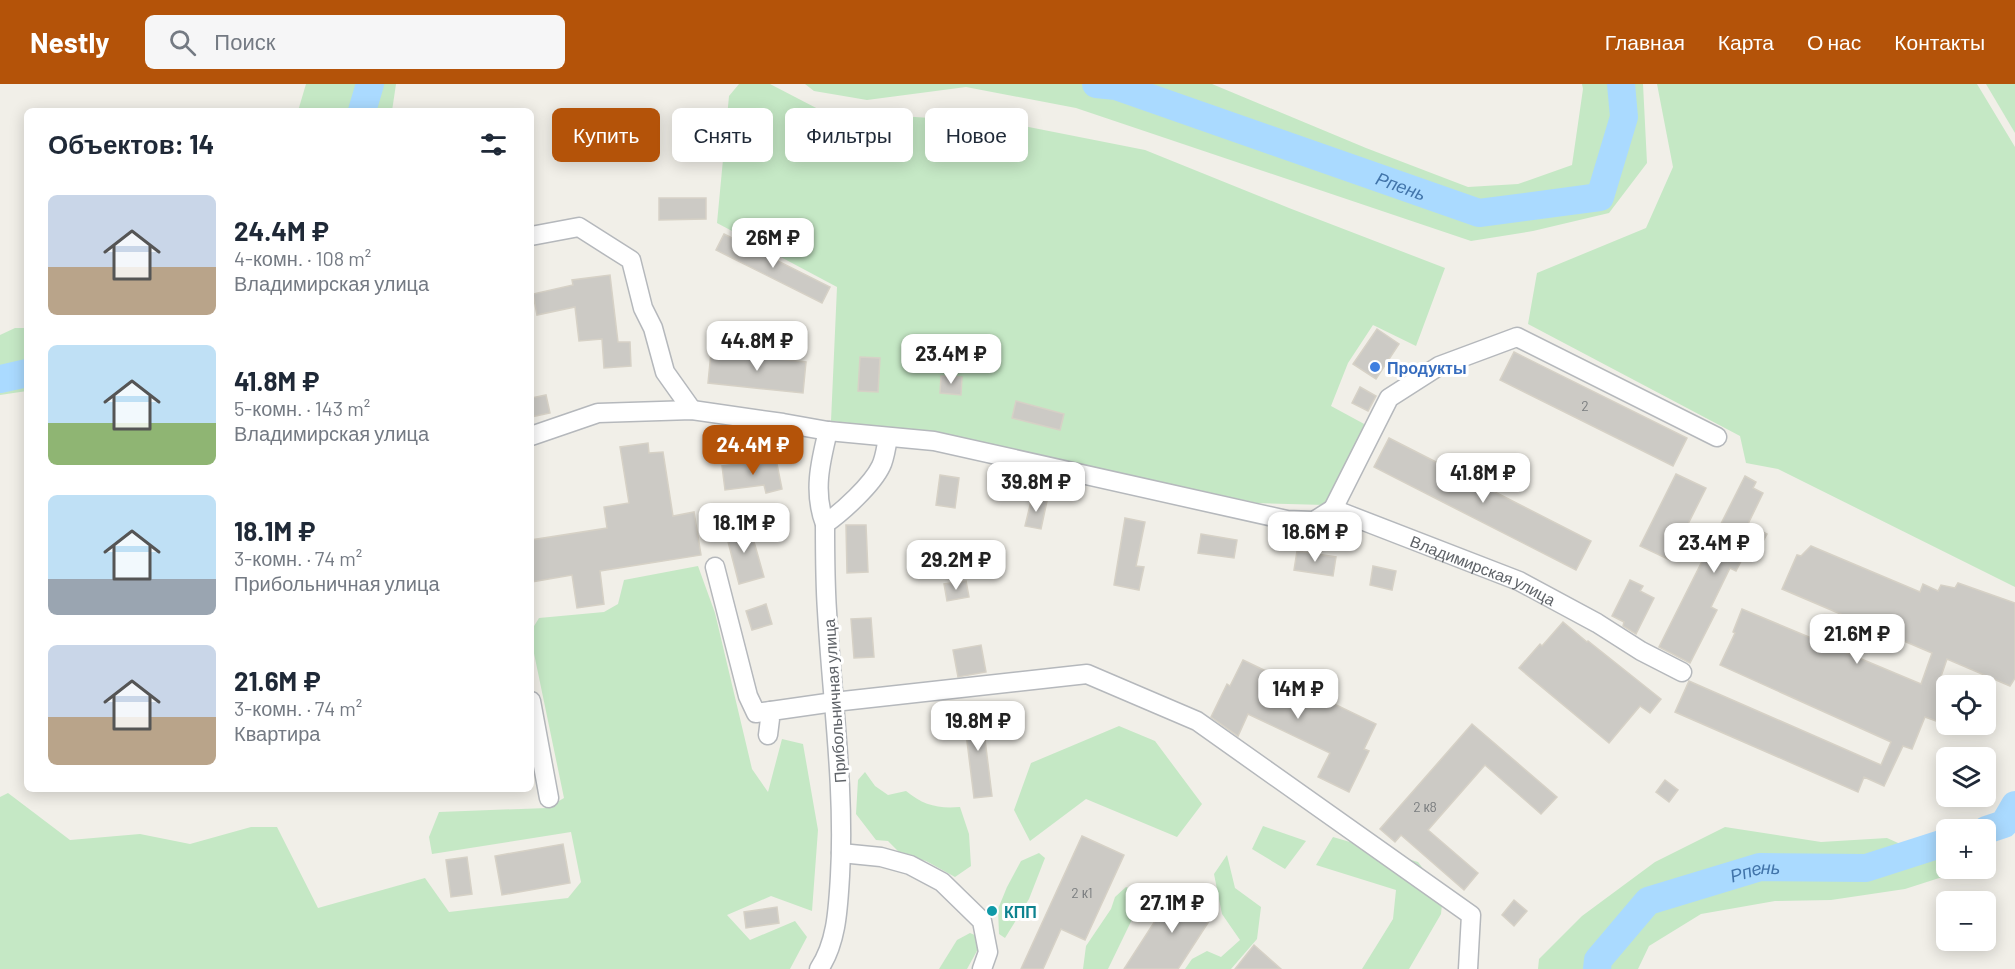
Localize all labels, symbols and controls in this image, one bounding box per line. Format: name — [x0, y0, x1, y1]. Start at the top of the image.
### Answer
search box — [145, 15, 565, 69]
text: Nestly — [30, 25, 109, 59]
icon: search — [166, 26, 199, 59]
text: Поиск — [214, 28, 275, 54]
text: Главная — [1605, 29, 1685, 54]
text: Карта — [1718, 29, 1774, 54]
text: О нас — [1807, 29, 1861, 54]
text: Контакты — [1894, 29, 1985, 54]
chip: Купить — [552, 108, 660, 162]
chip: Снять — [672, 108, 773, 162]
chip: Фильтры — [785, 108, 913, 162]
chip: Новое — [925, 108, 1028, 162]
text: Объектов: 14 — [48, 128, 214, 159]
icon: filters — [477, 128, 510, 161]
water label: Рпень — [1373, 167, 1429, 205]
text: 24.4M ₽ — [234, 215, 329, 246]
pin: 26M ₽ — [731, 218, 815, 269]
icon: home — [96, 219, 168, 291]
text: 26M ₽ — [746, 225, 800, 249]
text: 4-комн. · 108 m² — [234, 246, 371, 270]
text: Владимирская улица — [234, 271, 429, 295]
pin: 44.8M ₽ — [702, 321, 812, 372]
text: 44.8M ₽ — [721, 328, 793, 352]
pin: 23.4M ₽ — [896, 334, 1006, 385]
text: 23.4M ₽ — [915, 341, 987, 365]
place label: Продукты — [1387, 358, 1467, 377]
marker: Продукты — [1368, 360, 1382, 374]
text: 41.8M ₽ — [234, 365, 320, 396]
icon: home — [96, 369, 168, 441]
text: 5-комн. · 143 m² — [234, 396, 370, 420]
house number: 2 — [1581, 397, 1589, 414]
text: Владимирская улица — [234, 421, 429, 445]
pin: 24.4M ₽ — [698, 425, 808, 476]
text: 24.4M ₽ — [716, 432, 790, 456]
pin: 41.8M ₽ — [1428, 453, 1538, 504]
text: 41.8M ₽ — [1450, 460, 1516, 484]
pin: 39.8M ₽ — [981, 462, 1091, 513]
text: 39.8M ₽ — [1001, 469, 1071, 493]
pin: 18.1M ₽ — [689, 503, 799, 554]
text: 18.1M ₽ — [713, 510, 775, 534]
pin: 18.6M ₽ — [1260, 512, 1370, 563]
text: 18.1M ₽ — [234, 515, 316, 546]
icon: home — [96, 519, 168, 591]
text: 18.6M ₽ — [1282, 519, 1348, 543]
pin: 23.4M ₽ — [1659, 523, 1769, 574]
street label: Владимирская улица — [1408, 530, 1559, 609]
text: 23.4M ₽ — [1678, 530, 1750, 554]
pin: 29.2M ₽ — [901, 540, 1011, 591]
text: 3-комн. · 74 m² — [234, 546, 362, 570]
text: 29.2M ₽ — [921, 547, 991, 571]
text: Прибольничная улица — [234, 571, 440, 595]
pin: 21.6M ₽ — [1802, 614, 1912, 665]
street label: Прибольничная улица — [819, 618, 849, 784]
text: 21.6M ₽ — [1824, 621, 1890, 645]
text: 21.6M ₽ — [234, 665, 321, 696]
icon: home — [96, 669, 168, 741]
pin: 14M ₽ — [1256, 669, 1340, 720]
map controls — [1936, 675, 1996, 951]
button: locate — [1936, 675, 1996, 735]
text: 14M ₽ — [1272, 676, 1324, 700]
text: 3-комн. · 74 m² — [234, 696, 362, 720]
pin: 19.8M ₽ — [923, 701, 1033, 752]
text: 19.8M ₽ — [945, 708, 1011, 732]
text: Квартира — [234, 721, 320, 745]
button: layers — [1936, 747, 1996, 807]
house number: 2 к8 — [1413, 798, 1437, 815]
button: + — [1936, 819, 1996, 879]
water label: Рпень — [1727, 856, 1780, 887]
pin: 27.1M ₽ — [1117, 883, 1227, 934]
house number: 2 к1 — [1071, 884, 1093, 901]
text: 27.1M ₽ — [1140, 890, 1204, 914]
button: − — [1936, 891, 1996, 951]
place label: КПП — [1004, 902, 1037, 921]
marker: КПП — [985, 904, 999, 918]

